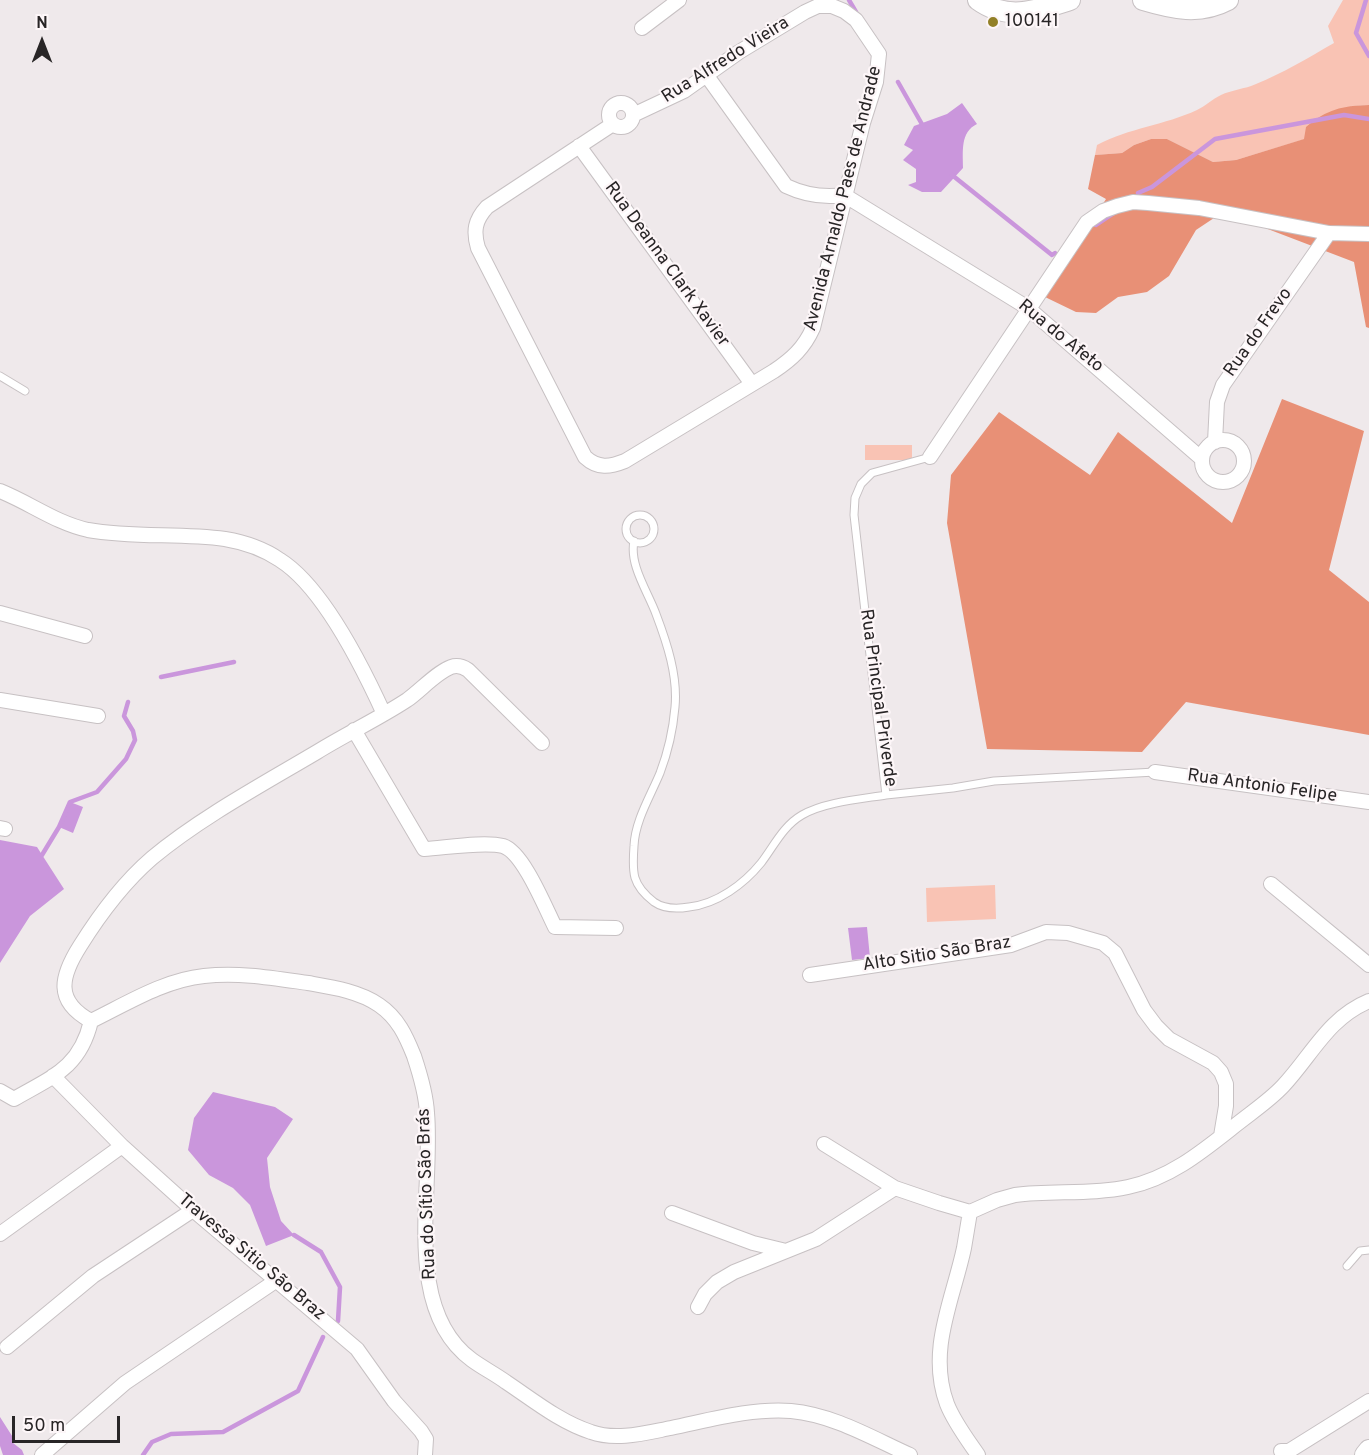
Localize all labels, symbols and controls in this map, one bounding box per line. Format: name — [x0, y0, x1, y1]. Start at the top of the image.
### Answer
place label: 100141 — [1005, 11, 1059, 33]
north arrow — [12, 12, 72, 72]
street label: Rua Alfredo Vieira — [658, 13, 794, 109]
text: N — [36, 14, 48, 34]
marker: 100141 — [986, 15, 1000, 29]
street label: Avenida Arnaldo Paes de Andrade — [801, 64, 887, 334]
street label: Rua Deanna Clark Xavier — [599, 178, 733, 352]
street label: Rua do Frevo — [1220, 284, 1298, 382]
street label: Rua do Afeto — [1013, 296, 1107, 378]
street label: Rua Principal Priverde — [854, 608, 900, 788]
street label: Rua Antonio Felipe — [1186, 766, 1338, 808]
street label: Alto Sitio São Braz — [861, 933, 1013, 977]
street label: Rua do Sítio São Brás — [414, 1108, 442, 1280]
street label: Travessa Sitio São Braz — [173, 1190, 329, 1326]
scale bar — [15, 1404, 123, 1442]
text: 50 m — [23, 1415, 65, 1438]

